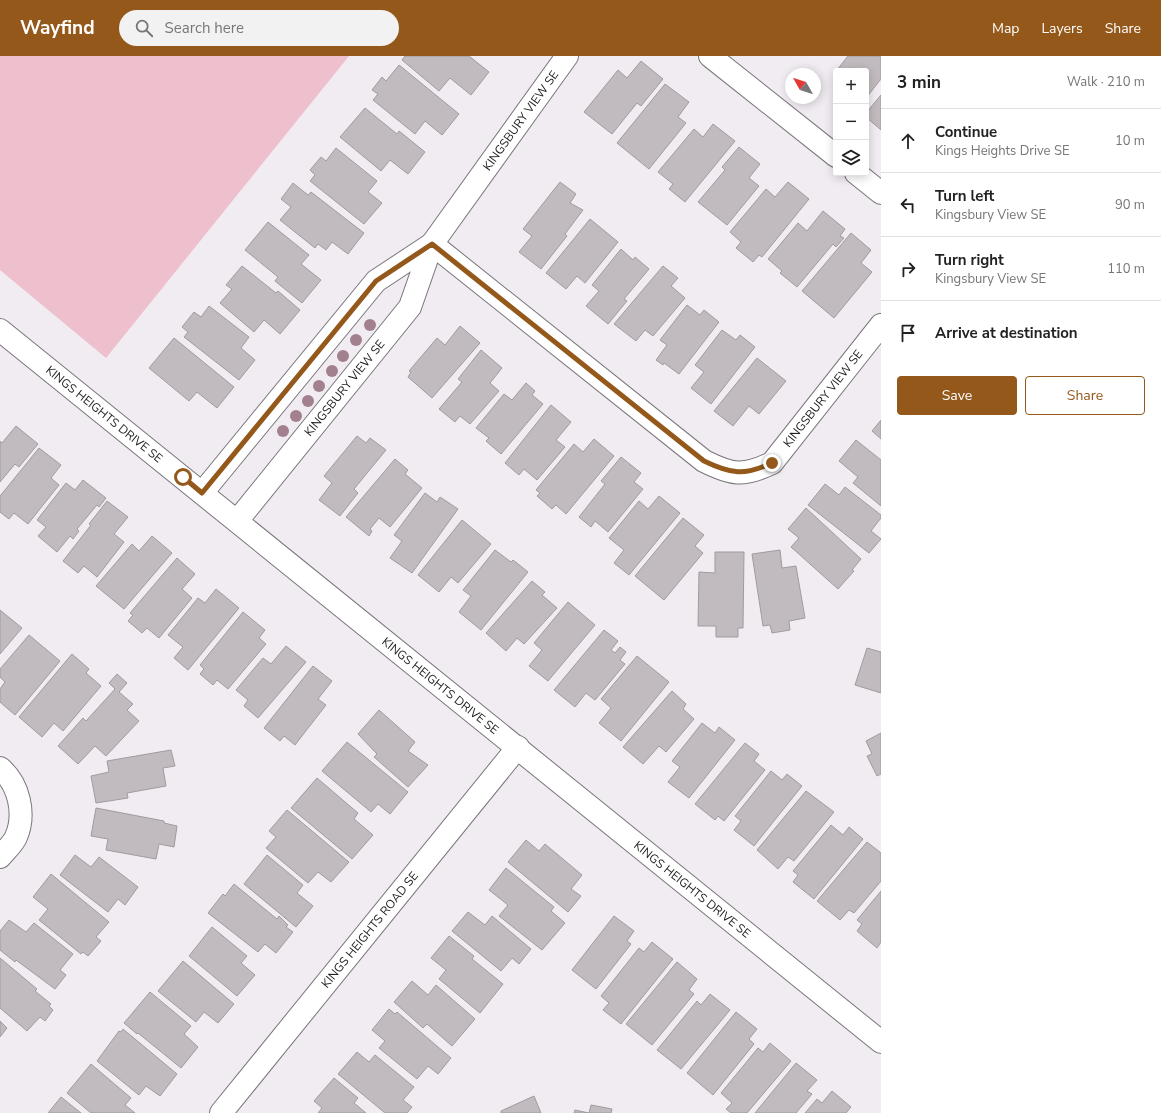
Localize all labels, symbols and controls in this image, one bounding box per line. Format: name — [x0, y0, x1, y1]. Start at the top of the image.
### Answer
search box — [119, 10, 399, 46]
text: Wayfind — [20, 15, 95, 41]
icon: search — [133, 17, 155, 39]
text: Search here — [165, 18, 244, 38]
text: Map — [992, 19, 1019, 38]
text: Layers — [1041, 19, 1083, 38]
text: Share — [1105, 19, 1141, 38]
street label: KINGSBURY VIEW SE — [479, 67, 562, 174]
north arrow — [785, 68, 821, 104]
map controls — [833, 68, 869, 176]
button: + — [833, 68, 869, 104]
text: 3 min — [897, 71, 941, 94]
text: Walk · 210 m — [1067, 73, 1145, 91]
button: − — [833, 104, 869, 140]
text: Continue — [935, 122, 997, 142]
icon: ahead — [897, 130, 919, 152]
text: 10 m — [1115, 132, 1145, 150]
button: layers — [833, 140, 869, 176]
text: Kings Heights Drive SE — [935, 142, 1069, 160]
text: Turn left — [935, 186, 994, 206]
icon: left — [897, 194, 919, 216]
text: 90 m — [1115, 196, 1145, 214]
text: Kingsbury View SE — [935, 206, 1046, 224]
text: Turn right — [935, 250, 1004, 270]
icon: right — [897, 258, 919, 280]
text: 110 m — [1107, 260, 1145, 278]
text: Kingsbury View SE — [935, 270, 1046, 288]
icon: arrive — [897, 322, 919, 344]
text: Arrive at destination — [935, 323, 1078, 343]
street label: KINGSBURY VIEW SE — [301, 336, 388, 440]
street label: KINGSBURY VIEW SE — [780, 347, 866, 450]
street label: KINGS HEIGHTS DRIVE SE — [42, 362, 166, 466]
button: Save — [897, 376, 1017, 415]
button: Share — [1025, 376, 1145, 415]
route end — [763, 454, 781, 472]
route start — [174, 468, 192, 486]
street label: KINGS HEIGHTS DRIVE SE — [378, 634, 502, 738]
street label: KINGS HEIGHTS DRIVE SE — [630, 837, 754, 942]
street label: KINGS HEIGHTS ROAD SE — [318, 868, 422, 991]

